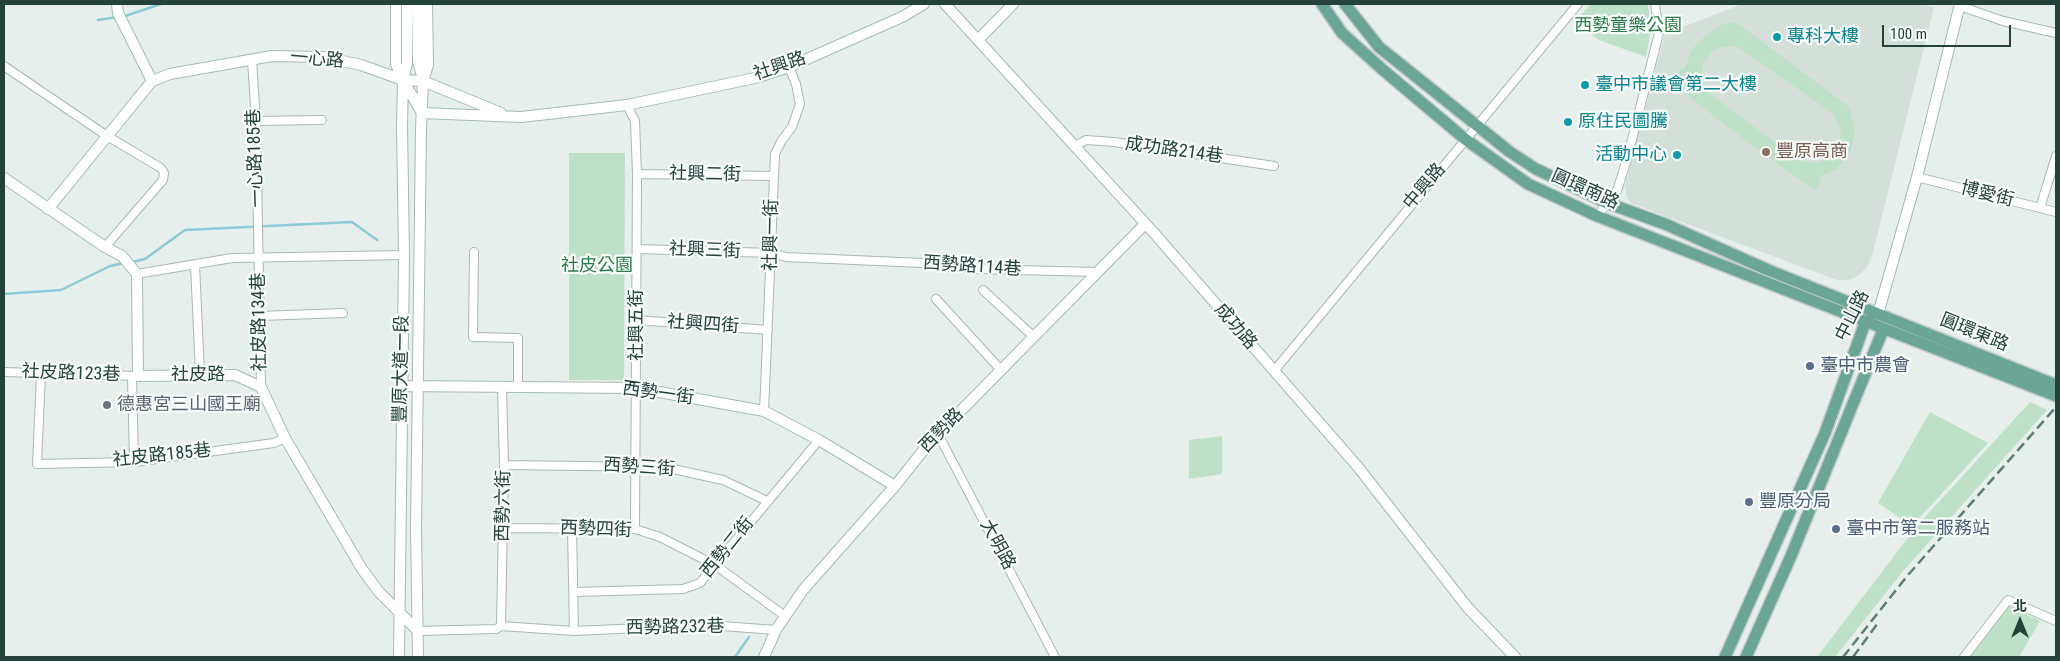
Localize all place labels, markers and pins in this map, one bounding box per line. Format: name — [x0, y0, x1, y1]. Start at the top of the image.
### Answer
place label: 專科大樓 — [1787, 26, 1859, 48]
marker: 專科大樓 — [1771, 31, 1783, 43]
place label: 臺中市議會第二大樓 — [1595, 74, 1757, 96]
marker: 臺中市議會第二大樓 — [1579, 79, 1591, 91]
place label: 原住民圖騰 — [1578, 111, 1668, 133]
marker: 原住民圖騰 — [1562, 116, 1574, 128]
place label: 豐原高商 — [1776, 141, 1848, 163]
place label: 活動中心 — [1595, 144, 1667, 166]
marker: 豐原高商 — [1760, 146, 1772, 158]
marker: 活動中心 — [1671, 149, 1683, 161]
place label: 臺中市農會 — [1820, 355, 1910, 377]
marker: 臺中市農會 — [1804, 360, 1816, 372]
place label: 德惠宮三山國王廟 — [117, 394, 261, 416]
marker: 德惠宮三山國王廟 — [101, 399, 113, 411]
place label: 豐原分局 — [1759, 491, 1831, 513]
marker: 豐原分局 — [1743, 496, 1755, 508]
place label: 臺中市第二服務站 — [1846, 518, 1990, 540]
marker: 臺中市第二服務站 — [1830, 523, 1842, 535]

